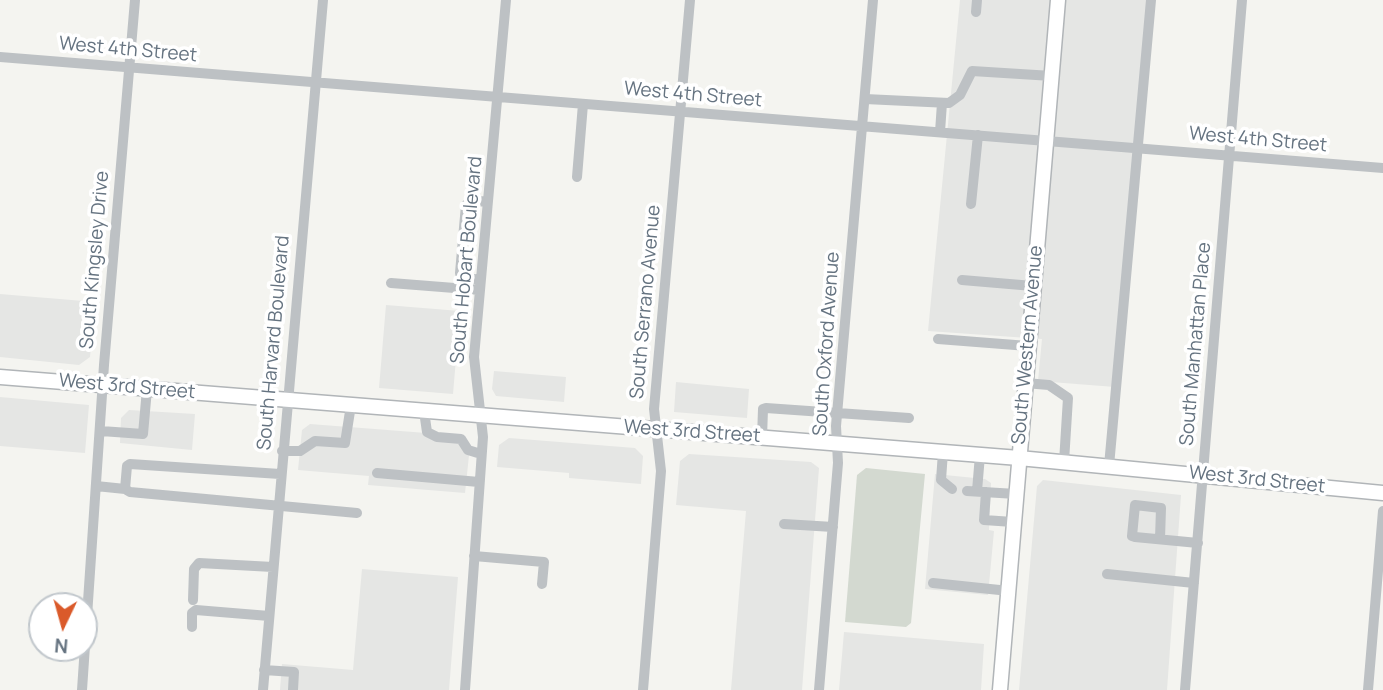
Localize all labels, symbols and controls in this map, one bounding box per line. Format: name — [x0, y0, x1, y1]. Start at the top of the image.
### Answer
street label: West 4th Street — [58, 33, 198, 67]
street label: West 4th Street — [623, 78, 763, 112]
street label: West 4th Street — [1188, 123, 1328, 157]
street label: South Hobart Boulevard — [447, 155, 487, 365]
street label: South Kingsley Drive — [76, 170, 114, 350]
street label: South Serrano Avenue — [626, 204, 666, 400]
street label: South Harvard Boulevard — [253, 235, 295, 451]
street label: South Manhattan Place — [1176, 241, 1216, 447]
street label: South Western Avenue — [1008, 244, 1048, 446]
street label: South Oxford Avenue — [809, 251, 845, 437]
street label: West 3rd Street — [58, 370, 196, 404]
street label: West 3rd Street — [623, 416, 761, 448]
street label: West 3rd Street — [1188, 461, 1326, 499]
north arrow — [28, 592, 98, 662]
text: N — [53, 632, 69, 659]

